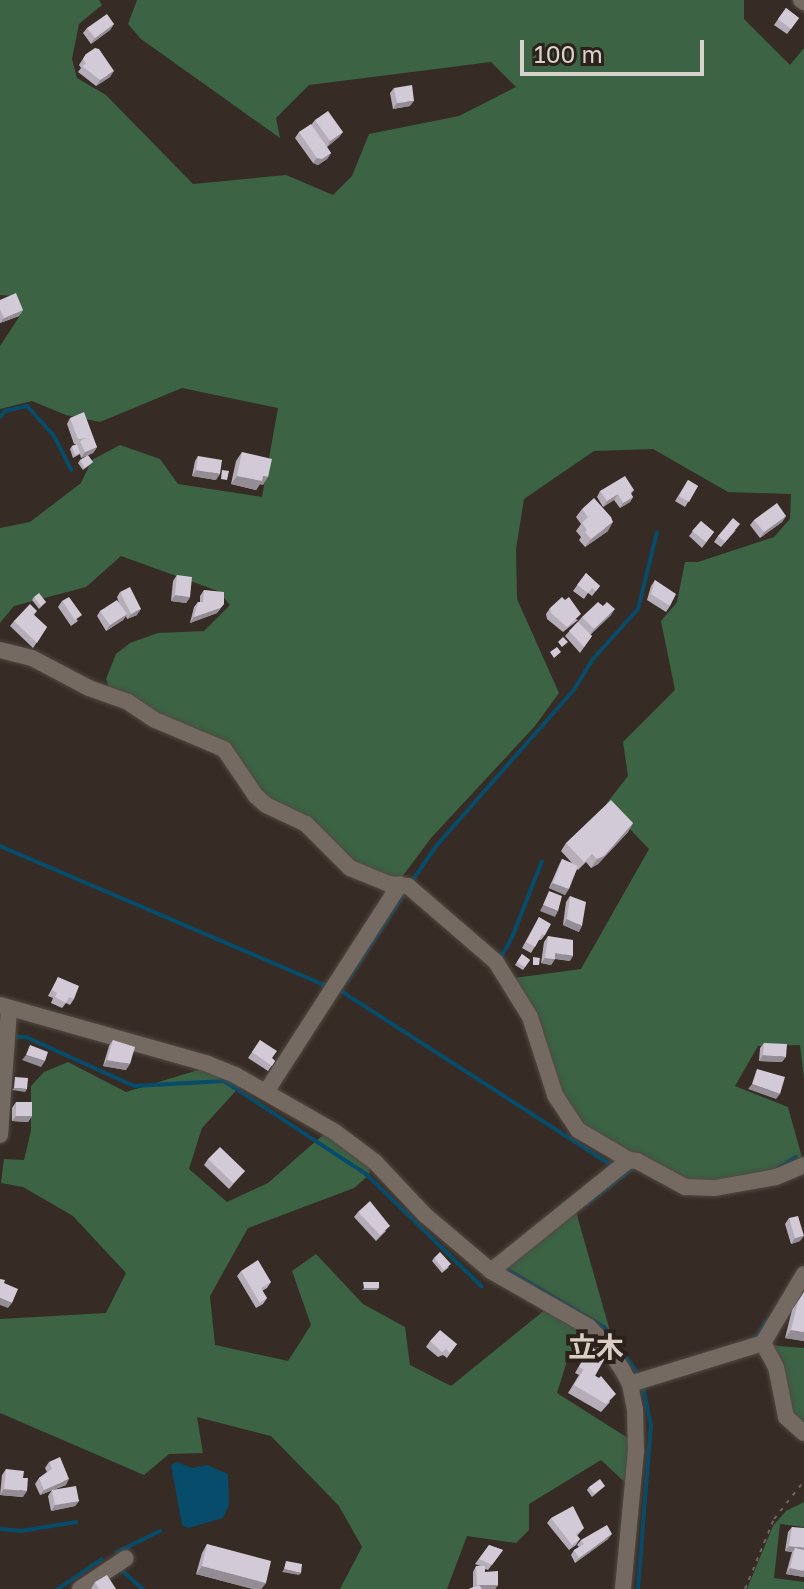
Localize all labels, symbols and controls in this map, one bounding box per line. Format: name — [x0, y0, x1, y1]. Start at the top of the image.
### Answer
scale bar — [524, 24, 708, 74]
text: 100 m — [534, 39, 603, 68]
district label: 立木 — [568, 1330, 624, 1364]

